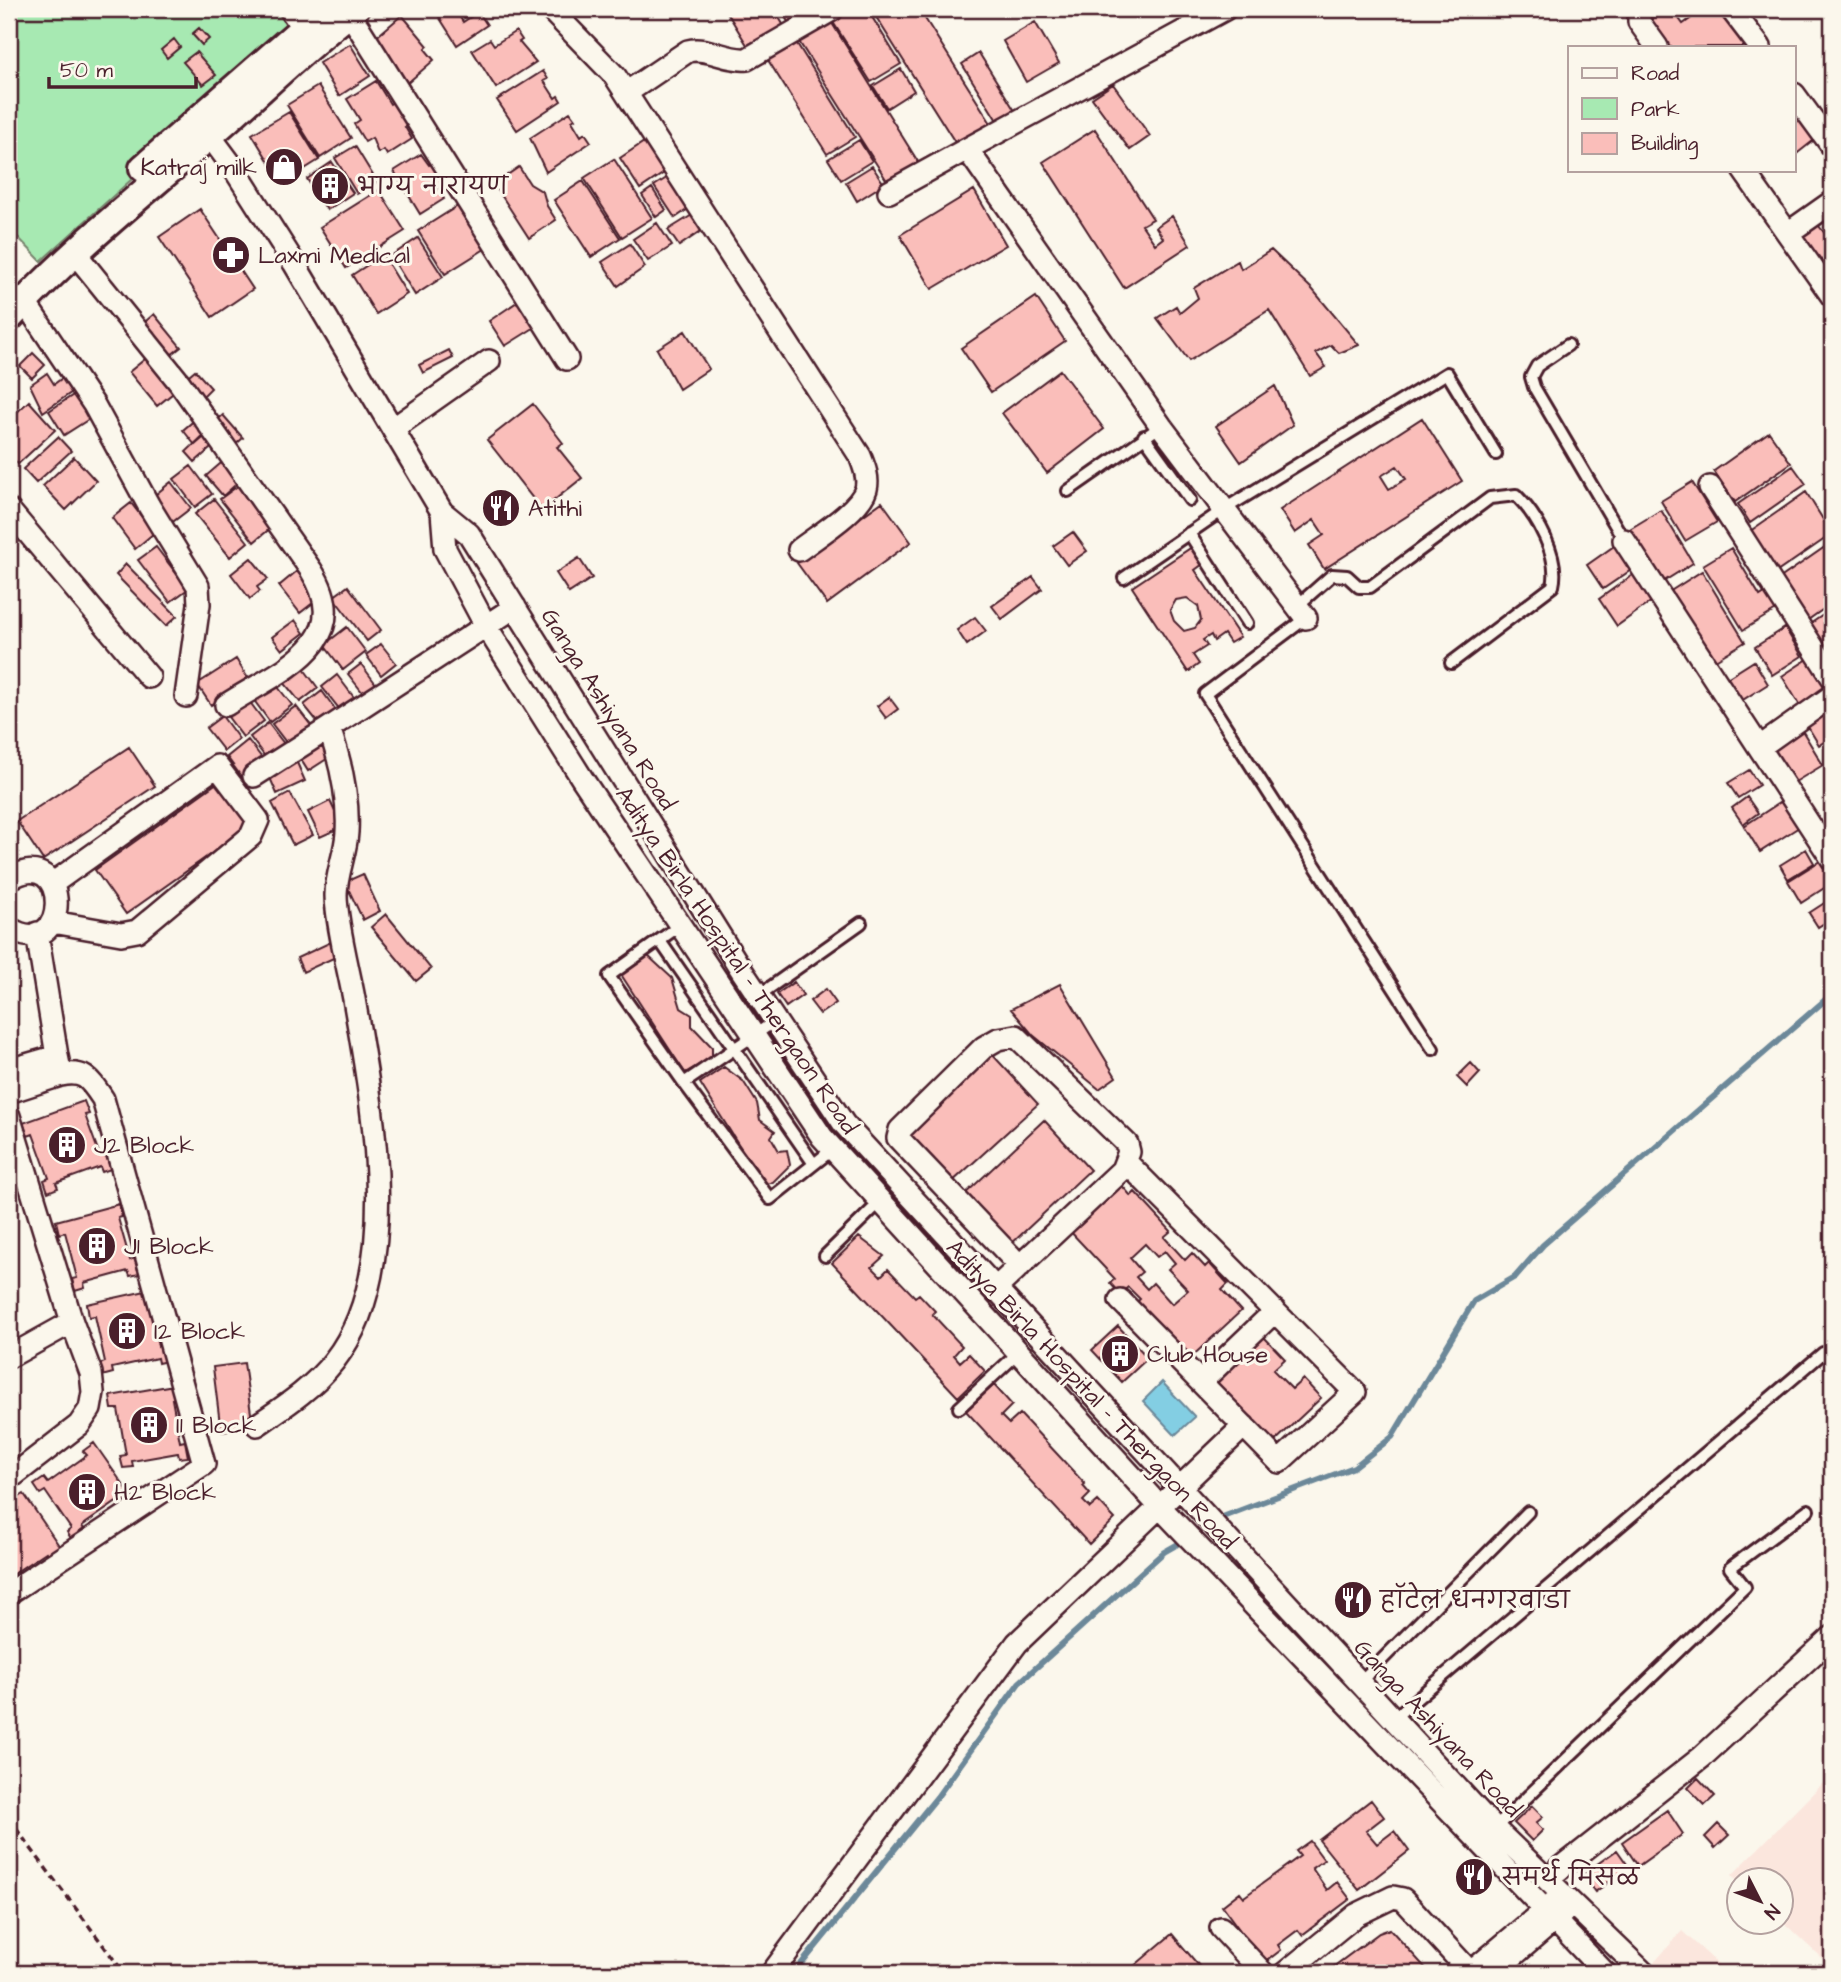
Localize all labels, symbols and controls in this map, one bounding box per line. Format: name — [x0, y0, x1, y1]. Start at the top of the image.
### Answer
scale bar — [49, 46, 196, 90]
legend — [1568, 46, 1796, 172]
text: 50 m — [60, 56, 114, 85]
text: Road — [1631, 59, 1679, 88]
text: Park — [1631, 95, 1680, 124]
text: Building — [1631, 129, 1699, 160]
shop icon: Katraj milk — [263, 146, 305, 188]
place label: Katraj milk — [140, 151, 257, 185]
building icon: भाग्य नारायण — [309, 165, 351, 207]
place label: भाग्य नारायण — [357, 170, 509, 204]
pharmacy icon: Laxmi Medical — [210, 234, 252, 276]
place label: Laxmi Medical — [258, 239, 410, 273]
restaurant icon: Atithi — [480, 487, 522, 529]
place label: Atithi — [528, 492, 582, 526]
street label: Ganga Ashiyana Road — [531, 602, 684, 818]
street label: Aditya Birla Hospital - Thergaon Road — [606, 780, 866, 1142]
building icon: J2 Block — [46, 1124, 88, 1166]
place label: J2 Block — [94, 1129, 195, 1163]
building icon: J1 Block — [76, 1225, 118, 1267]
place label: J1 Block — [124, 1230, 214, 1264]
street label: Aditya Birla Hospital - Thergaon Road — [937, 1232, 1244, 1558]
building icon: I2 Block — [106, 1310, 148, 1352]
place label: I2 Block — [154, 1315, 246, 1349]
building icon: Club House — [1099, 1333, 1141, 1375]
place label: Club House — [1147, 1338, 1268, 1372]
building icon: I1 Block — [128, 1404, 170, 1446]
place label: I1 Block — [176, 1409, 257, 1443]
building icon: H2 Block — [66, 1471, 108, 1513]
place label: H2 Block — [114, 1476, 216, 1510]
restaurant icon: हॉटेल धनगरवाडा — [1332, 1579, 1374, 1621]
place label: हॉटेल धनगरवाडा — [1378, 1582, 1571, 1618]
street label: Ganga Ashiyana Road — [1345, 1632, 1529, 1826]
restaurant icon: समर्थ मिसळ — [1453, 1856, 1495, 1898]
place label: समर्थ मिसळ — [1501, 1858, 1641, 1895]
north arrow — [1726, 1867, 1796, 1937]
text: N — [1757, 1898, 1786, 1925]

